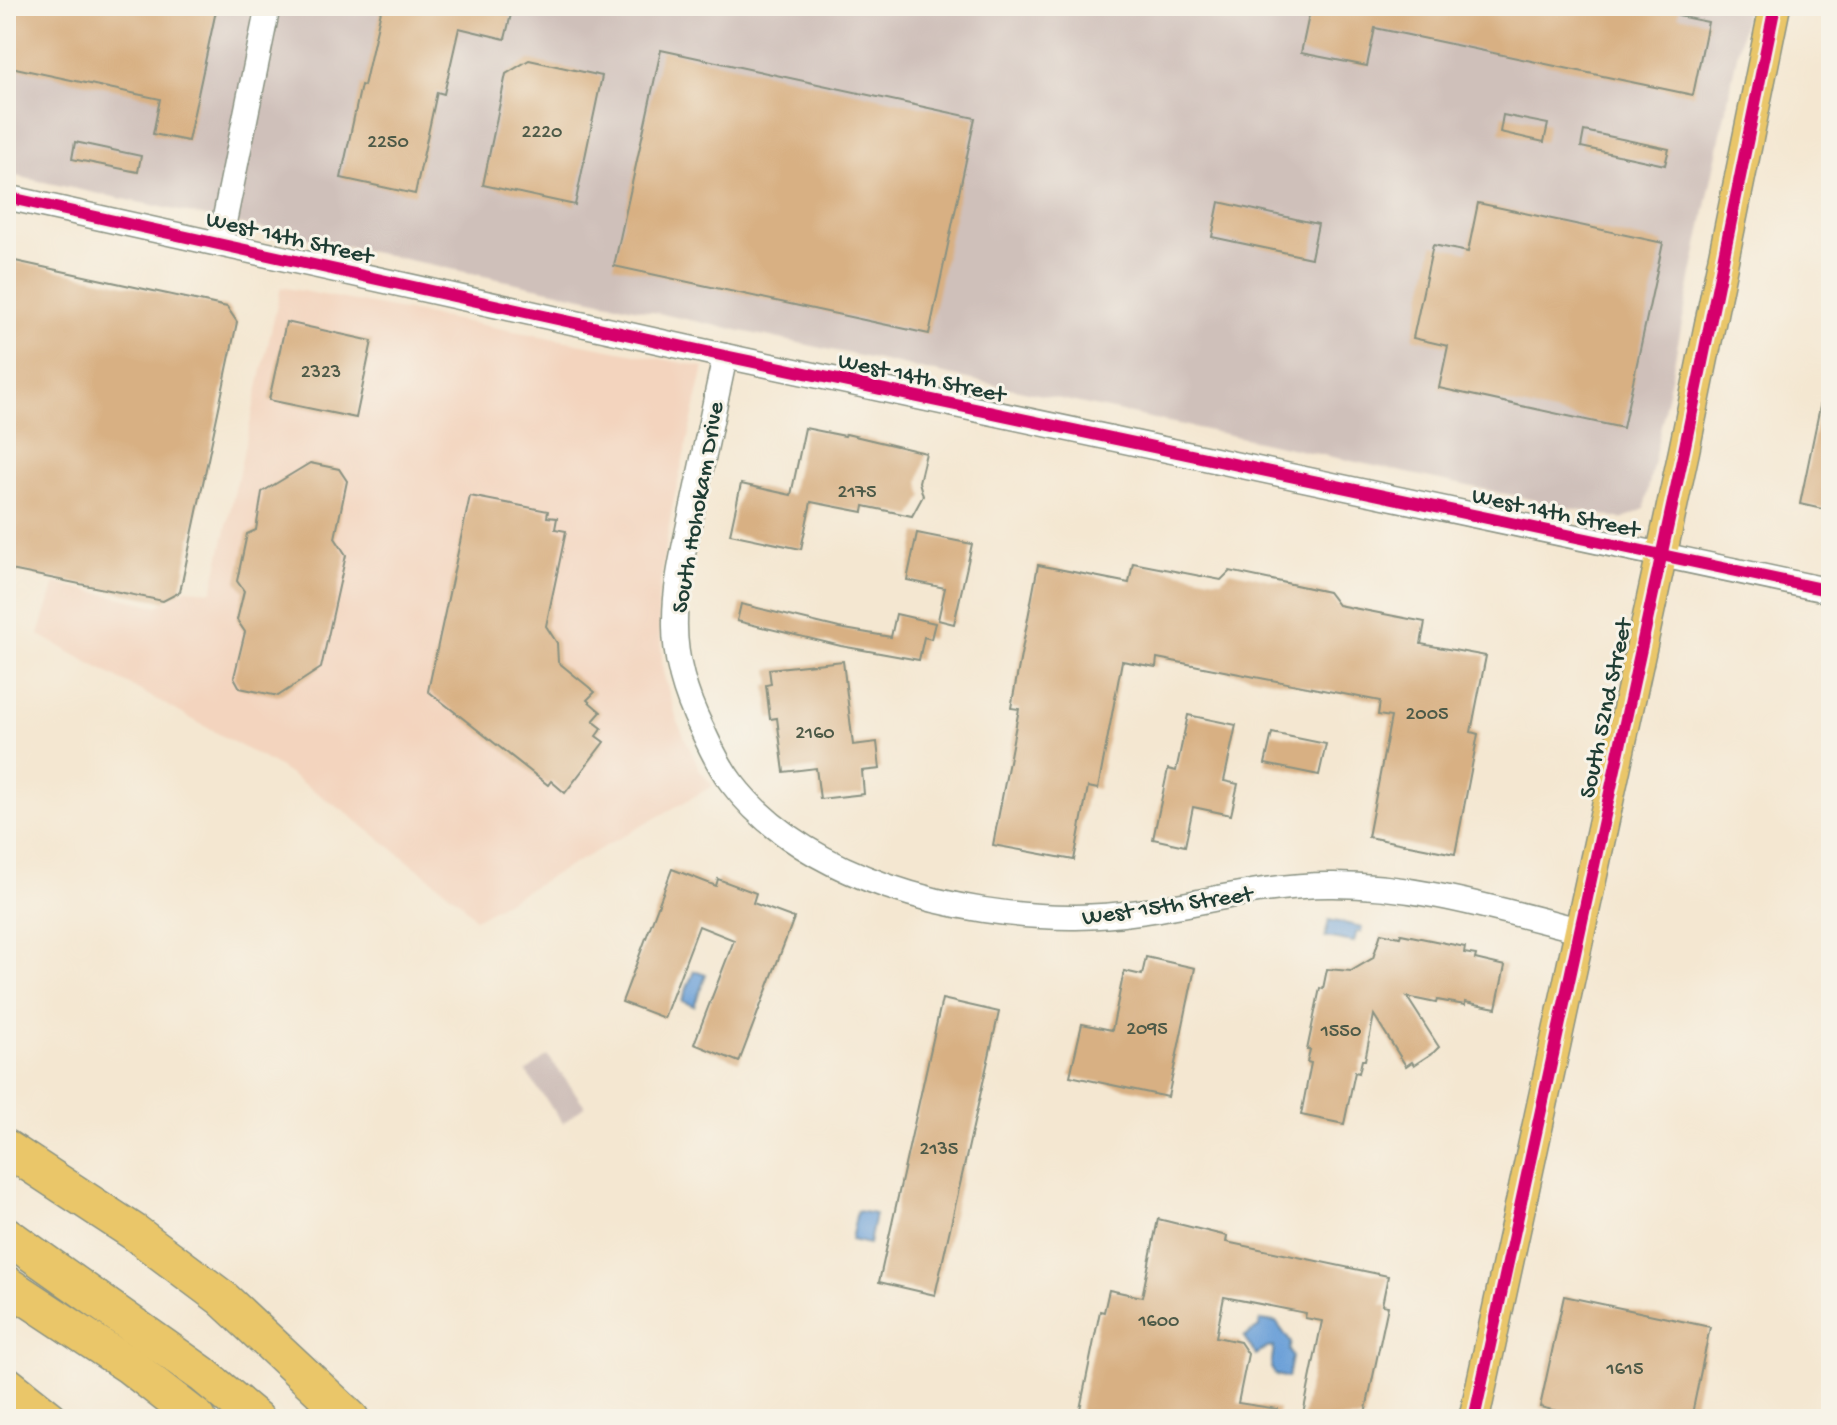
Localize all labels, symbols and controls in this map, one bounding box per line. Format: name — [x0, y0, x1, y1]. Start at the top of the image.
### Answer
house number: 2220 — [522, 122, 562, 145]
house number: 2250 — [367, 132, 409, 155]
street label: West 14th Street — [203, 206, 378, 273]
street label: West 14th Street — [835, 348, 1010, 412]
house number: 2323 — [301, 362, 341, 385]
street label: South Hohokam Drive — [667, 399, 732, 615]
house number: 2175 — [838, 482, 876, 505]
street label: West 14th Street — [1469, 483, 1644, 547]
street label: South 52nd Street — [1574, 614, 1641, 801]
house number: 2005 — [1405, 704, 1449, 727]
house number: 2160 — [795, 723, 835, 746]
street label: West 15th Street — [1080, 881, 1257, 934]
house number: 2095 — [1126, 1019, 1168, 1042]
house number: 1550 — [1320, 1021, 1361, 1044]
house number: 2135 — [920, 1139, 958, 1162]
house number: 1600 — [1138, 1311, 1179, 1334]
house number: 1615 — [1606, 1359, 1643, 1382]

